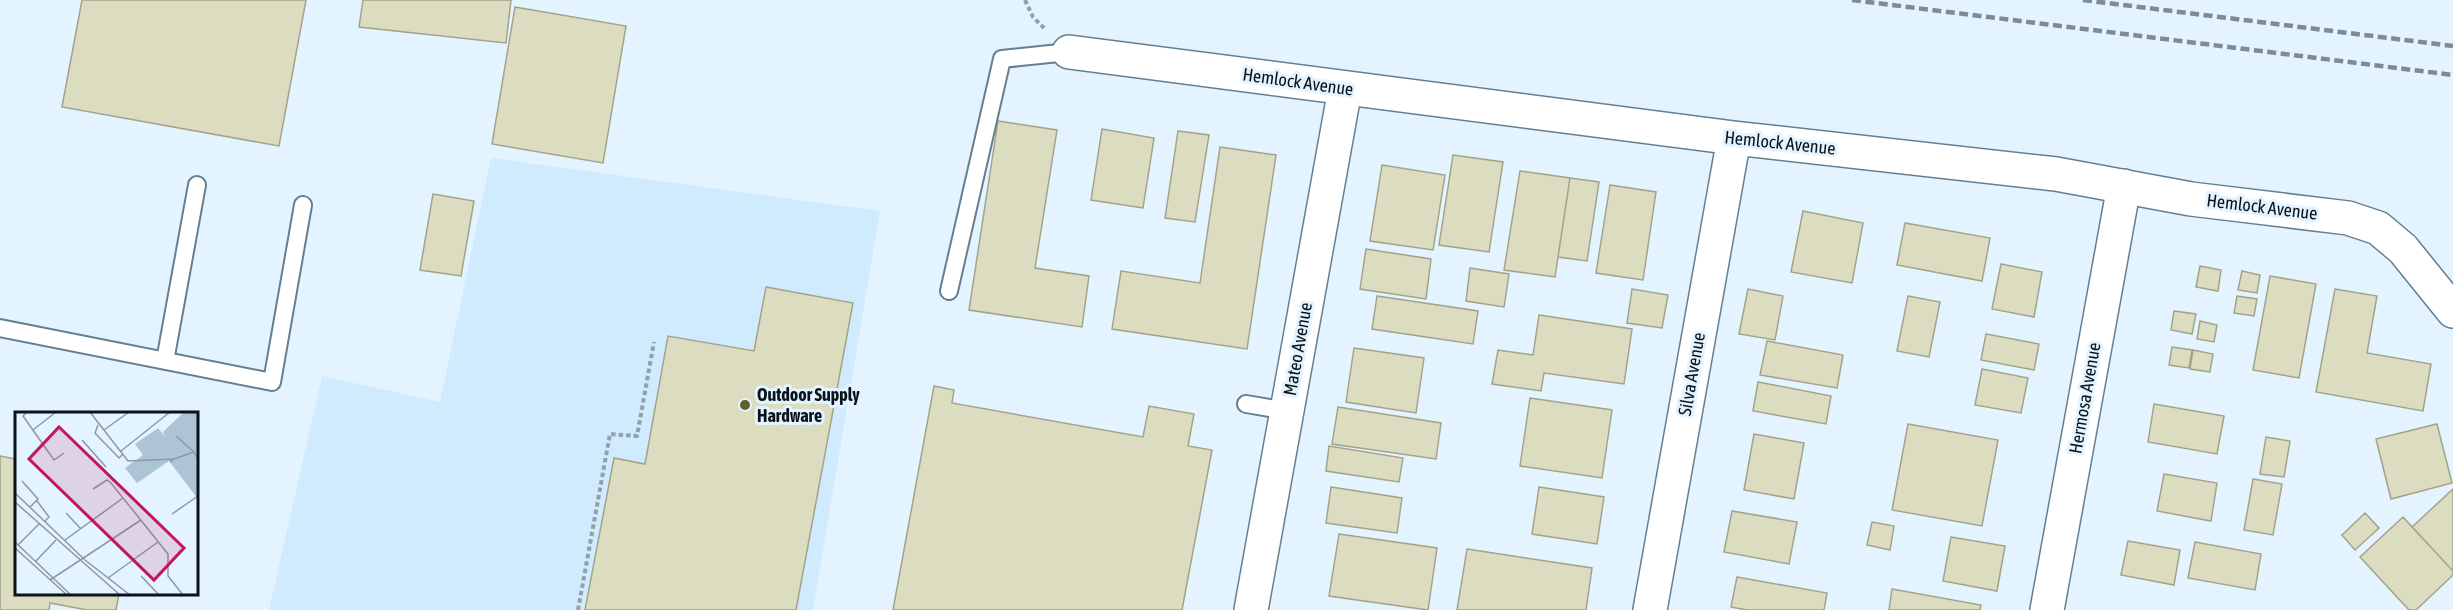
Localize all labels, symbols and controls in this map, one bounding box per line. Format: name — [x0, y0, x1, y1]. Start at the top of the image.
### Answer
street label: Hemlock Avenue — [1241, 63, 1355, 100]
street label: Hemlock Avenue — [1724, 126, 1837, 159]
street label: Hemlock Avenue — [2205, 189, 2319, 224]
street label: Mateo Avenue — [1279, 301, 1316, 397]
street label: Silva Avenue — [1674, 331, 1709, 417]
street label: Hermosa Avenue — [2064, 341, 2105, 455]
place label: Outdoor Supply Hardware — [757, 384, 860, 426]
marker: Outdoor Supply Hardware — [738, 398, 752, 412]
inset map — [15, 412, 198, 595]

